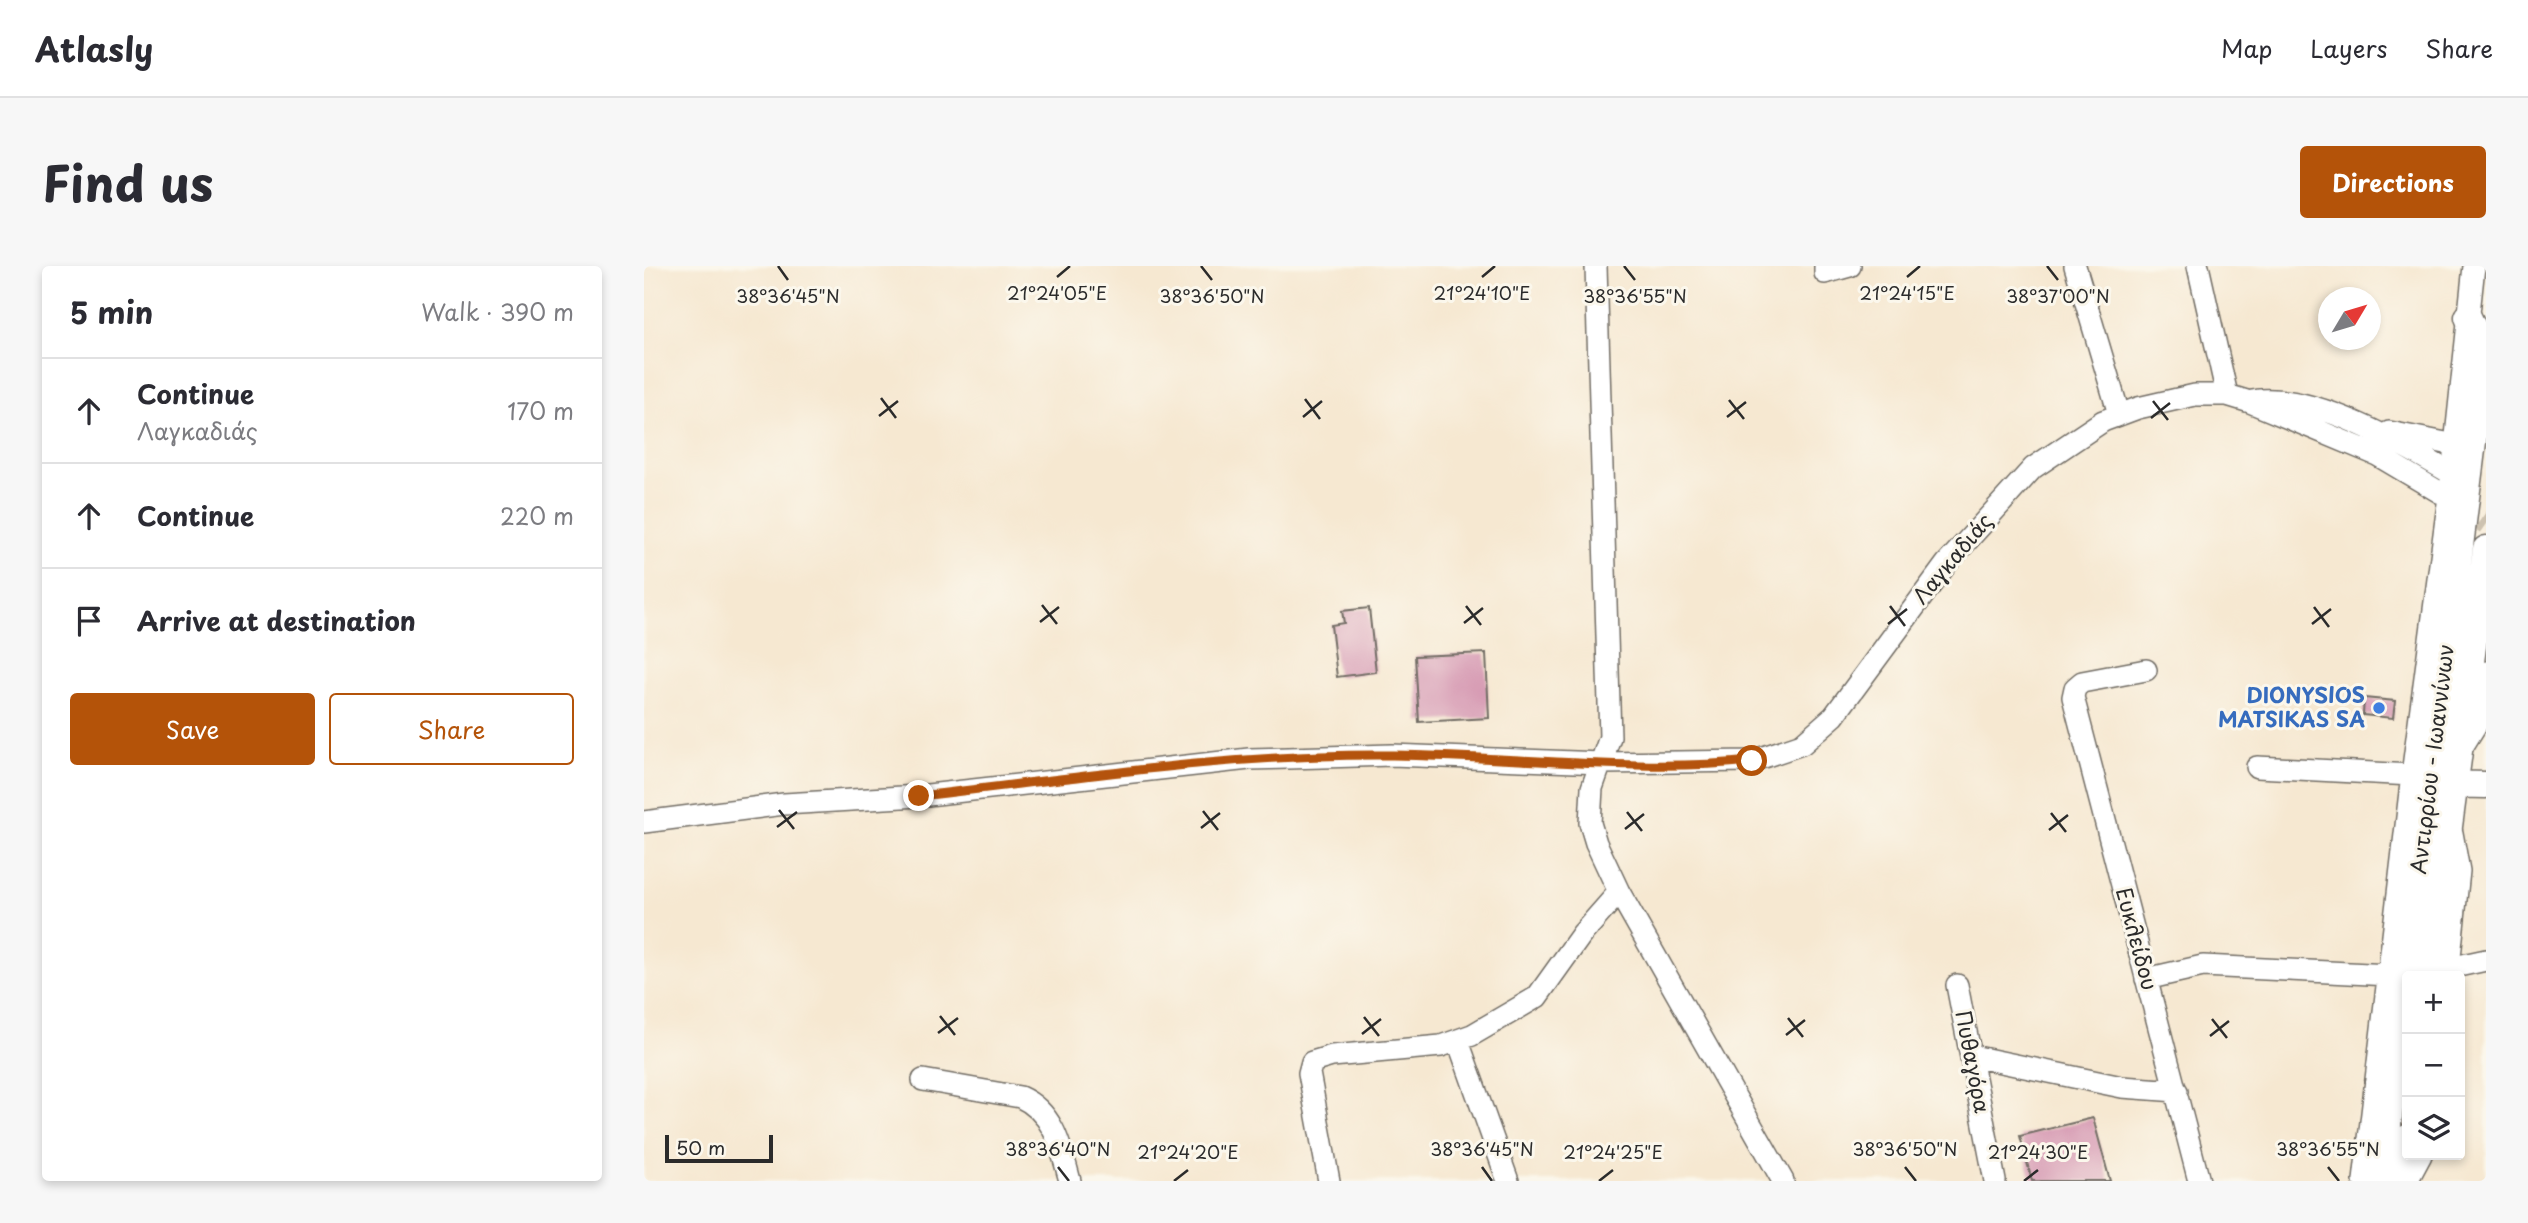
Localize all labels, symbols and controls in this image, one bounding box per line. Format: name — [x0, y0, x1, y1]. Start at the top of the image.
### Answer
text: Atlasly — [35, 23, 153, 73]
text: Map — [2221, 30, 2272, 66]
text: Layers — [2310, 30, 2387, 66]
text: Share — [2425, 30, 2493, 66]
text: Find us — [42, 145, 213, 219]
button: Directions — [2300, 146, 2486, 218]
text: 21°24'05"E — [1007, 279, 1107, 306]
text: 21°24'10"E — [1434, 279, 1530, 306]
text: 21°24'15"E — [1859, 279, 1955, 306]
text: 38°36'45"N — [736, 282, 840, 309]
text: 38°36'50"N — [1160, 282, 1264, 309]
text: 38°36'55"N — [1583, 282, 1687, 309]
text: 38°37'00"N — [2006, 282, 2110, 309]
north arrow — [2318, 287, 2381, 350]
text: 5 min — [70, 289, 153, 334]
text: Walk · 390 m — [421, 294, 574, 329]
text: Continue — [137, 374, 254, 413]
icon: ahead — [70, 392, 108, 430]
text: 170 m — [507, 393, 574, 428]
text: Λαγκαδιάς — [137, 413, 258, 448]
text: Continue — [137, 496, 254, 535]
icon: ahead — [70, 497, 108, 535]
text: 220 m — [500, 498, 574, 533]
street label: Λαγκαδιάς — [1904, 505, 1999, 610]
text: Arrive at destination — [137, 601, 416, 640]
icon: arrive — [70, 602, 108, 640]
street label: Αντιρρίου - Ιωαννίνων — [2401, 642, 2461, 876]
place label: DIONYSIOS MATSIKAS SA — [2218, 678, 2365, 734]
button: Save — [70, 693, 315, 765]
button: Share — [329, 693, 574, 765]
marker: DIONYSIOS MATSIKAS SA — [2371, 700, 2387, 716]
route start — [1736, 745, 1767, 776]
route end — [903, 780, 934, 811]
street label: Ευκλείδου — [2109, 884, 2167, 993]
map controls — [2402, 971, 2465, 1160]
button: + — [2402, 971, 2465, 1034]
street label: Πυθαγόρα — [1948, 1008, 2000, 1116]
button: − — [2402, 1034, 2465, 1097]
button: layers — [2402, 1097, 2465, 1160]
scale bar — [665, 1132, 774, 1164]
text: 50 m — [676, 1133, 725, 1161]
text: 38°36'40"N — [1005, 1135, 1111, 1162]
text: 38°36'45"N — [1430, 1135, 1534, 1162]
text: 38°36'50"N — [1853, 1135, 1957, 1162]
text: 38°36'55"N — [2276, 1135, 2380, 1162]
text: 21°24'20"E — [1137, 1138, 1239, 1165]
text: 21°24'25"E — [1563, 1138, 1663, 1165]
text: 21°24'30"E — [1988, 1138, 2088, 1165]

